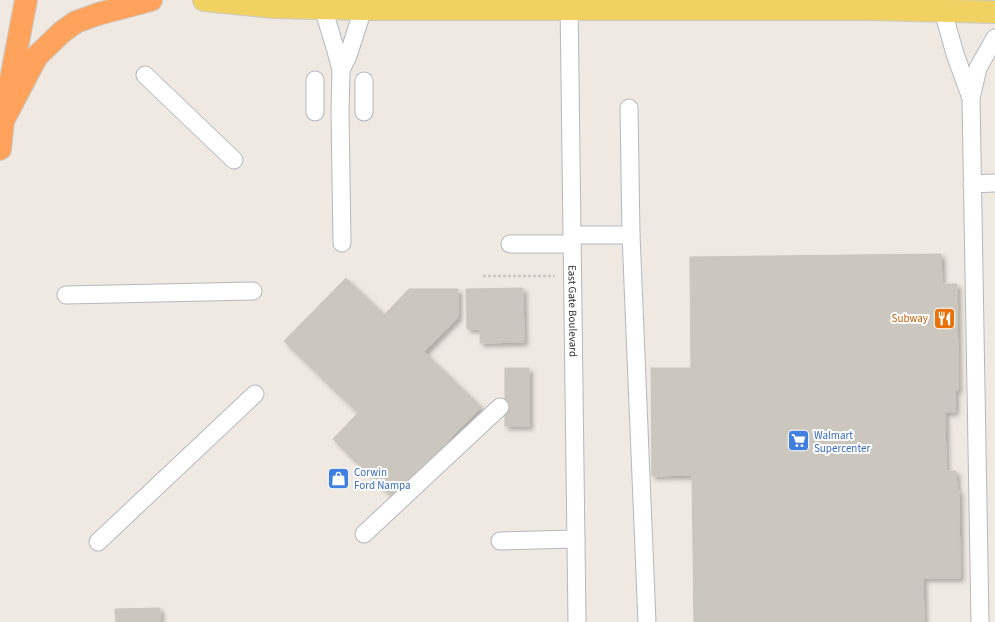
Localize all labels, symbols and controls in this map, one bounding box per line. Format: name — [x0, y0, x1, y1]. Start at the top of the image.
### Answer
street label: East Gate Boulevard — [564, 265, 581, 357]
restaurant icon: Subway — [931, 305, 957, 331]
place label: Subway — [892, 311, 928, 326]
supermarket icon: Walmart Supercenter — [786, 428, 812, 454]
place label: Walmart Supercenter — [814, 428, 870, 456]
shop icon: Corwin Ford Nampa — [326, 465, 352, 491]
place label: Corwin Ford Nampa — [354, 465, 411, 493]

